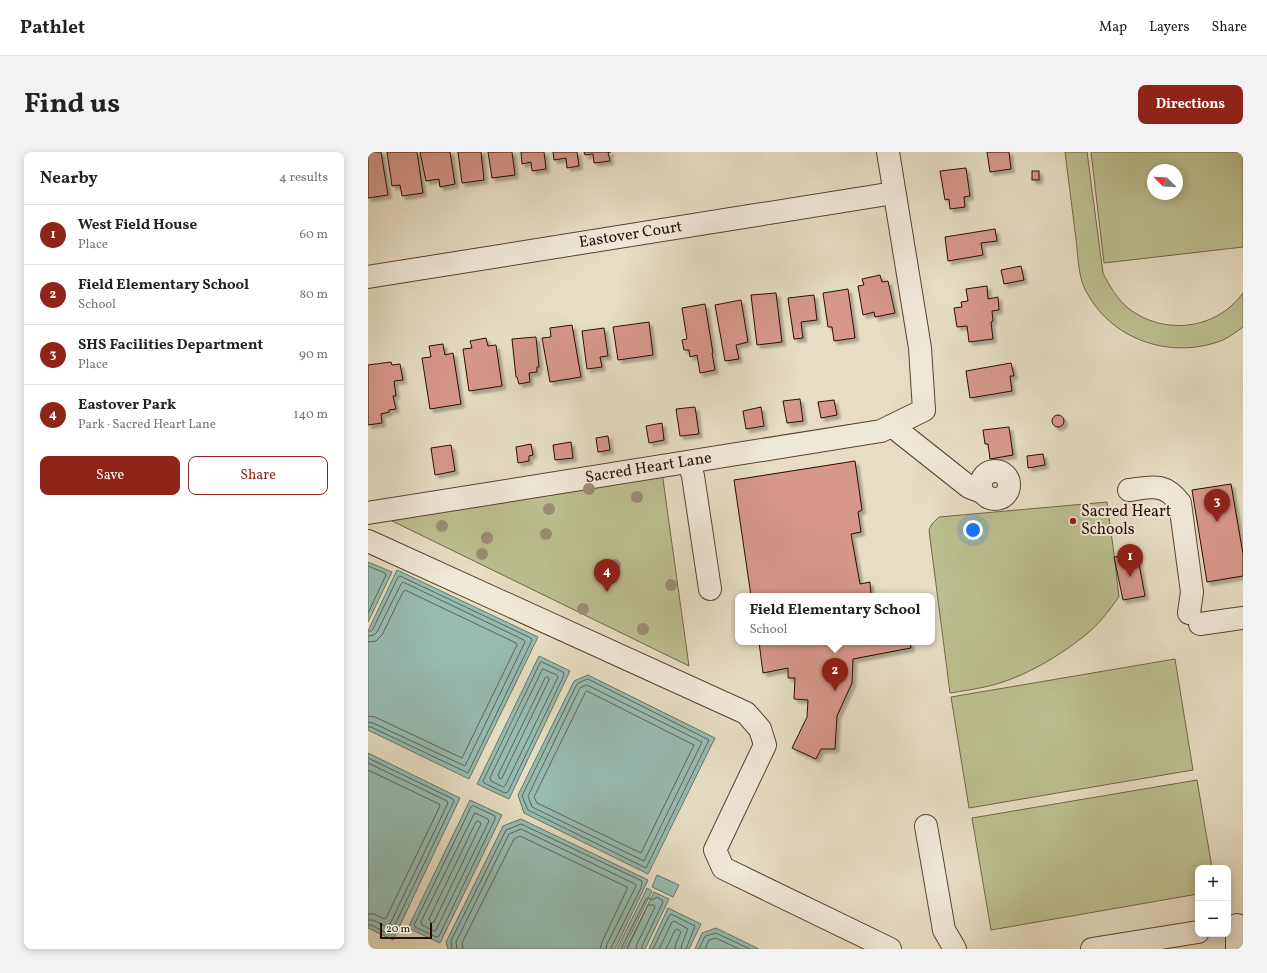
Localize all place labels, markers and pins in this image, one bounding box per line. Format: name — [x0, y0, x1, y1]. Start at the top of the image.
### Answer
pin: 3 — [1204, 489, 1230, 522]
place label: Sacred Heart Schools — [1081, 501, 1172, 541]
marker: Sacred Heart Schools — [1068, 516, 1078, 526]
pin: 1 — [1117, 544, 1143, 577]
pin: 4 — [594, 559, 620, 592]
pin: 2 — [822, 658, 848, 691]

